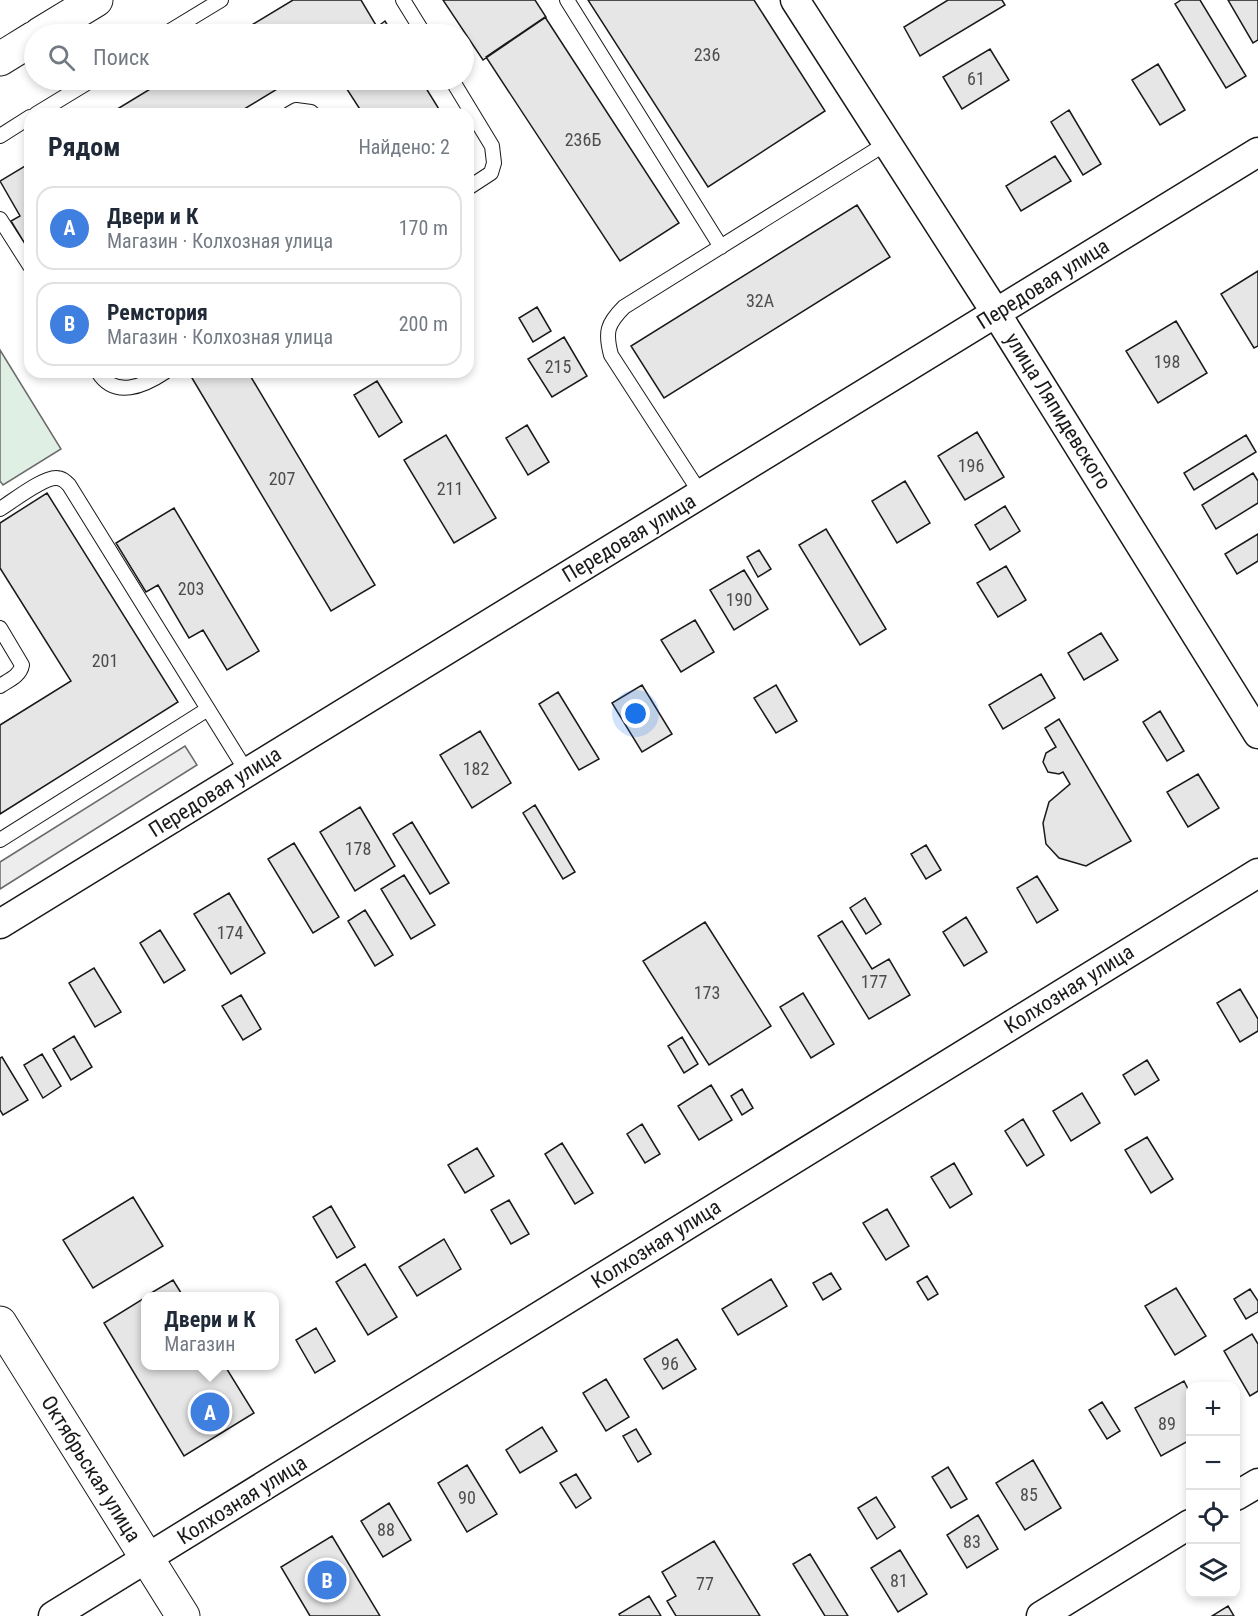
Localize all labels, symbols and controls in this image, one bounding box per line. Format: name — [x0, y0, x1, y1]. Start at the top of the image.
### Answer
search box — [24, 24, 474, 90]
icon: search — [45, 41, 78, 74]
house number: 236 — [694, 44, 720, 65]
text: Поиск — [93, 45, 150, 70]
house number: 61 — [967, 68, 985, 89]
house number: 236Б — [565, 129, 601, 150]
text: Рядом — [48, 132, 120, 162]
text: Найдено: 2 — [358, 135, 450, 159]
text: Двери и К — [107, 204, 198, 229]
text: A — [64, 216, 75, 240]
text: 170 m — [399, 216, 448, 240]
text: Магазин · Колхозная улица — [107, 229, 333, 253]
street label: Передовая улица — [973, 234, 1113, 334]
house number: 32А — [746, 290, 775, 311]
text: Ремстория — [107, 300, 208, 325]
text: B — [64, 312, 75, 336]
text: 200 m — [399, 312, 448, 336]
text: Магазин · Колхозная улица — [107, 325, 333, 349]
street label: улица Ляпидевского — [1000, 328, 1116, 494]
house number: 198 — [1154, 351, 1180, 372]
house number: 215 — [545, 356, 571, 377]
house number: 196 — [958, 455, 984, 476]
house number: 207 — [269, 468, 295, 489]
house number: 211 — [437, 478, 463, 499]
street label: Передовая улица — [558, 489, 700, 587]
house number: 203 — [178, 578, 204, 599]
house number: 190 — [726, 589, 752, 610]
house number: 201 — [92, 650, 118, 671]
your location — [621, 699, 650, 728]
street label: Передовая улица — [145, 742, 285, 842]
house number: 182 — [463, 758, 489, 779]
house number: 178 — [345, 838, 371, 859]
house number: 174 — [217, 922, 243, 943]
street label: Колхозная улица — [1000, 940, 1138, 1038]
house number: 177 — [861, 971, 887, 992]
house number: 173 — [694, 982, 720, 1003]
street label: Колхозная улица — [587, 1195, 725, 1293]
popup — [141, 1292, 279, 1370]
text: Двери и К — [164, 1307, 256, 1332]
text: Магазин — [164, 1332, 235, 1356]
house number: 96 — [661, 1353, 679, 1374]
map controls — [1186, 1382, 1240, 1598]
button: + — [1186, 1382, 1240, 1436]
pin: A — [190, 1390, 230, 1434]
street label: Октябрьская улица — [36, 1391, 146, 1547]
house number: 89 — [1158, 1413, 1176, 1434]
button: − — [1186, 1436, 1240, 1490]
street label: Колхозная улица — [173, 1451, 311, 1549]
house number: 85 — [1020, 1484, 1038, 1505]
house number: 90 — [458, 1487, 476, 1508]
button: locate — [1186, 1490, 1240, 1544]
house number: 88 — [377, 1519, 395, 1540]
house number: 83 — [963, 1531, 981, 1552]
button: layers — [1186, 1544, 1240, 1598]
pin: B — [308, 1558, 346, 1602]
house number: 81 — [890, 1570, 908, 1591]
house number: 77 — [696, 1573, 714, 1594]

